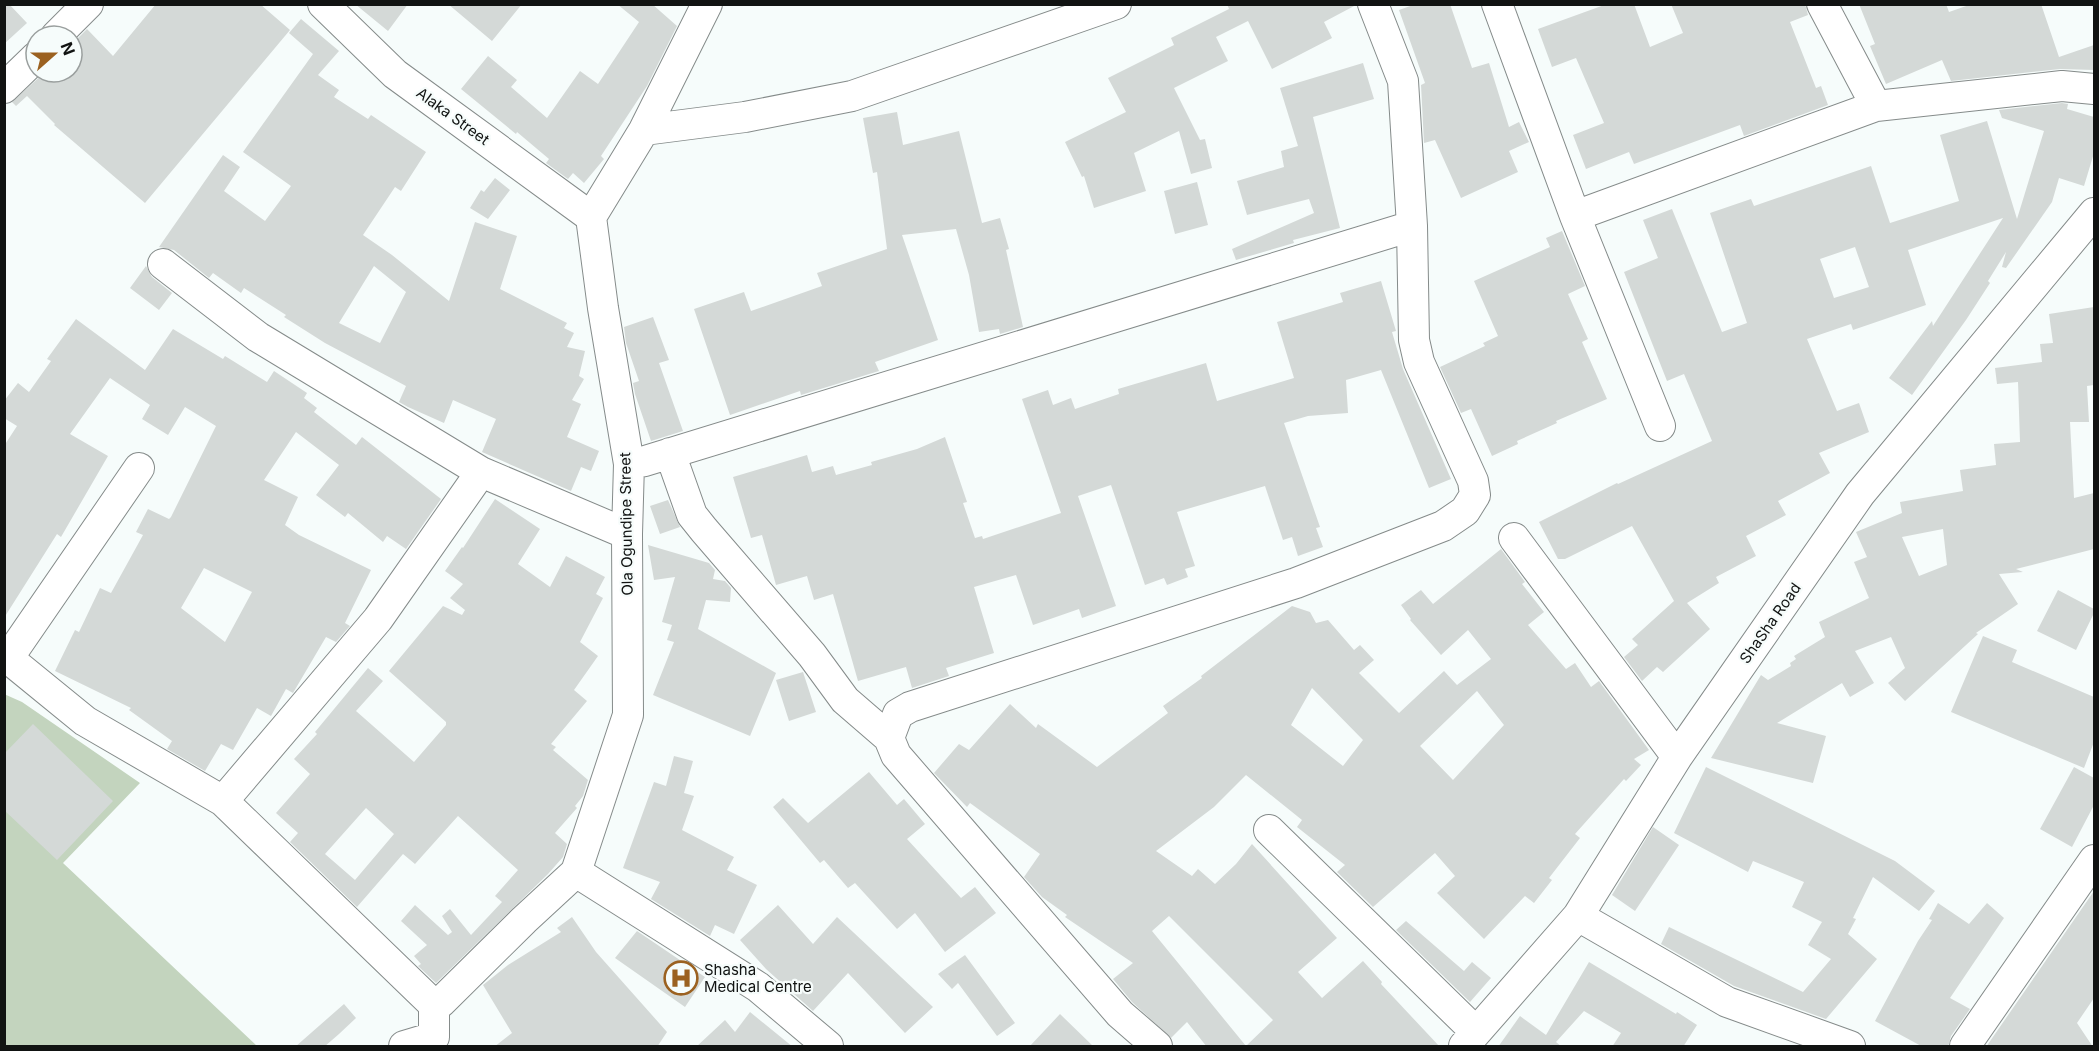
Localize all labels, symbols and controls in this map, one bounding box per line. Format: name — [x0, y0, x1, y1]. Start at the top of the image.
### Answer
north arrow — [24, 24, 84, 84]
text: N — [56, 39, 80, 58]
street label: Alaka Street — [413, 83, 493, 149]
street label: Ola Ogundipe Street — [615, 452, 637, 596]
street label: ShaSha Road — [1735, 579, 1805, 667]
hospital icon: Shasha Medical Centre — [663, 960, 699, 996]
place label: Shasha Medical Centre — [704, 960, 812, 996]

